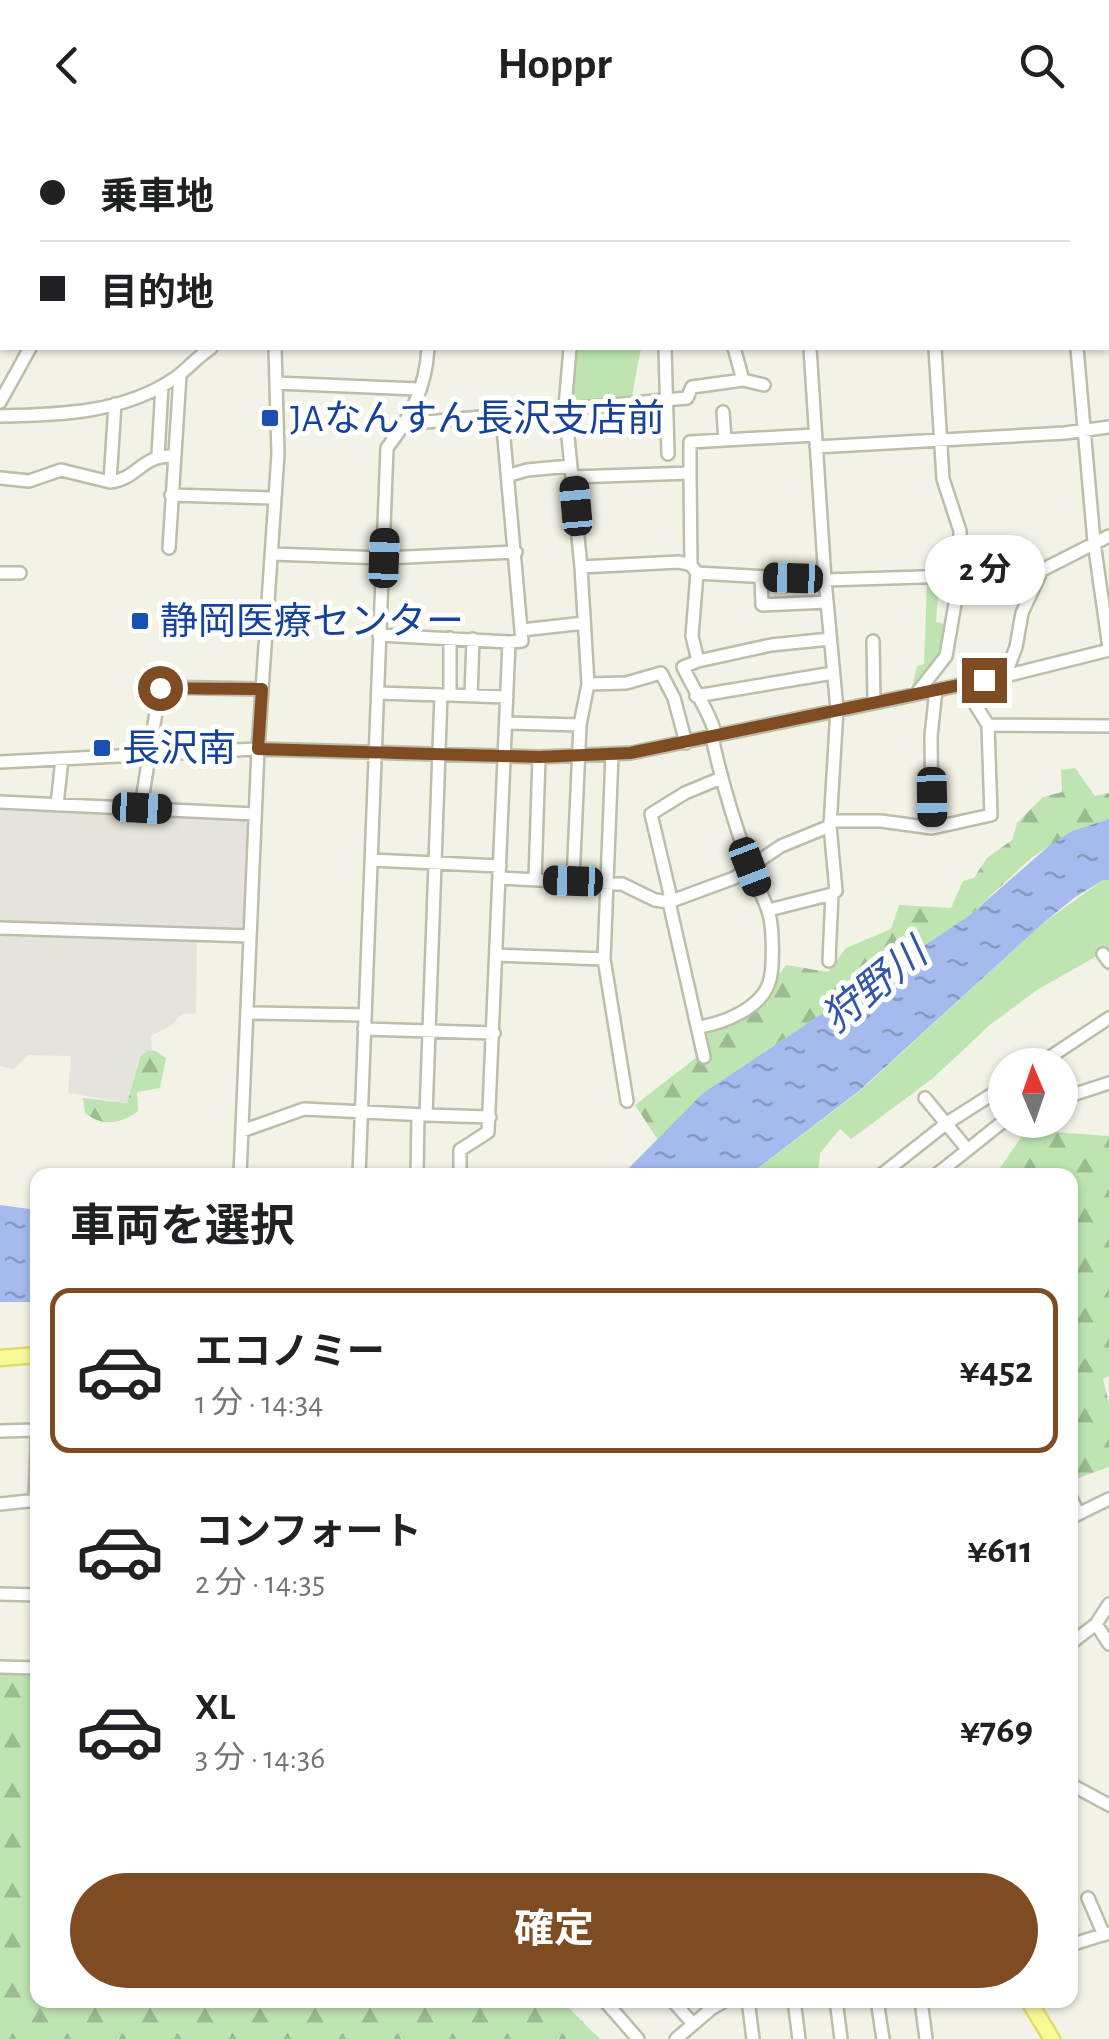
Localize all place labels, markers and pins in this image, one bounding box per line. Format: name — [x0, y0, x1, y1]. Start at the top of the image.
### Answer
place label: JAなんすん長沢支店前 — [290, 398, 665, 439]
marker: JAなんすん長沢支店前 — [259, 407, 281, 429]
place label: 静岡医療センター — [160, 602, 464, 642]
marker: 静岡医療センター — [129, 610, 151, 632]
place label: 長沢南 — [122, 729, 236, 769]
marker: 長沢南 — [91, 737, 113, 759]

